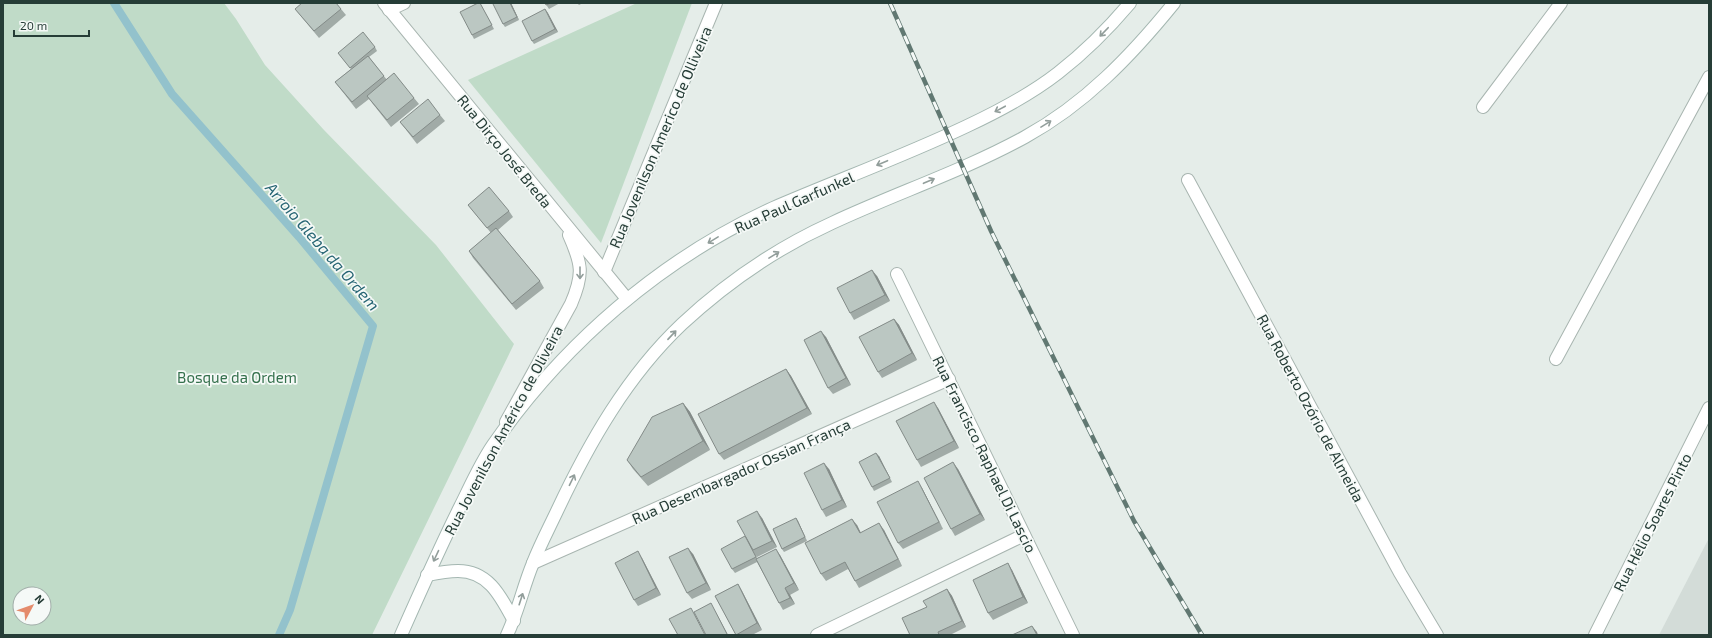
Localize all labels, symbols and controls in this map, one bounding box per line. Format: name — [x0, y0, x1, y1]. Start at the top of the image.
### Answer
scale bar — [14, 12, 89, 38]
text: 20 m — [20, 18, 47, 32]
street label: Rua Jovenilson Americo de Olliveira — [605, 23, 715, 251]
one-way arrow — [1099, 27, 1109, 37]
street label: Rua Dirço José Breda — [453, 91, 556, 212]
one-way arrow — [994, 106, 1006, 113]
one-way arrow — [1040, 120, 1051, 128]
one-way arrow — [877, 160, 889, 167]
street label: Rua Paul Garfunkel — [731, 167, 857, 236]
water label: Arroio Gleba da Ordem — [261, 177, 384, 314]
one-way arrow — [923, 177, 935, 185]
one-way arrow — [708, 236, 719, 244]
one-way arrow — [768, 250, 780, 258]
one-way arrow — [576, 266, 584, 279]
street label: Rua Roberto Ozório de Almeida — [1254, 311, 1368, 505]
street label: Rua Jovenilson Américo de Oliveira — [440, 322, 566, 538]
one-way arrow — [667, 330, 677, 340]
street label: Rua Francisco Raphael Di Lascio — [929, 353, 1041, 555]
park label: Bosque da Ordem — [177, 368, 297, 386]
street label: Rua Desembargador Ossian França — [629, 415, 853, 528]
street label: Rua Hélio Soares Pinto — [1609, 450, 1695, 594]
one-way arrow — [569, 474, 576, 486]
one-way arrow — [432, 550, 439, 562]
north arrow — [12, 586, 52, 626]
text: N — [32, 592, 47, 606]
one-way arrow — [518, 592, 525, 605]

